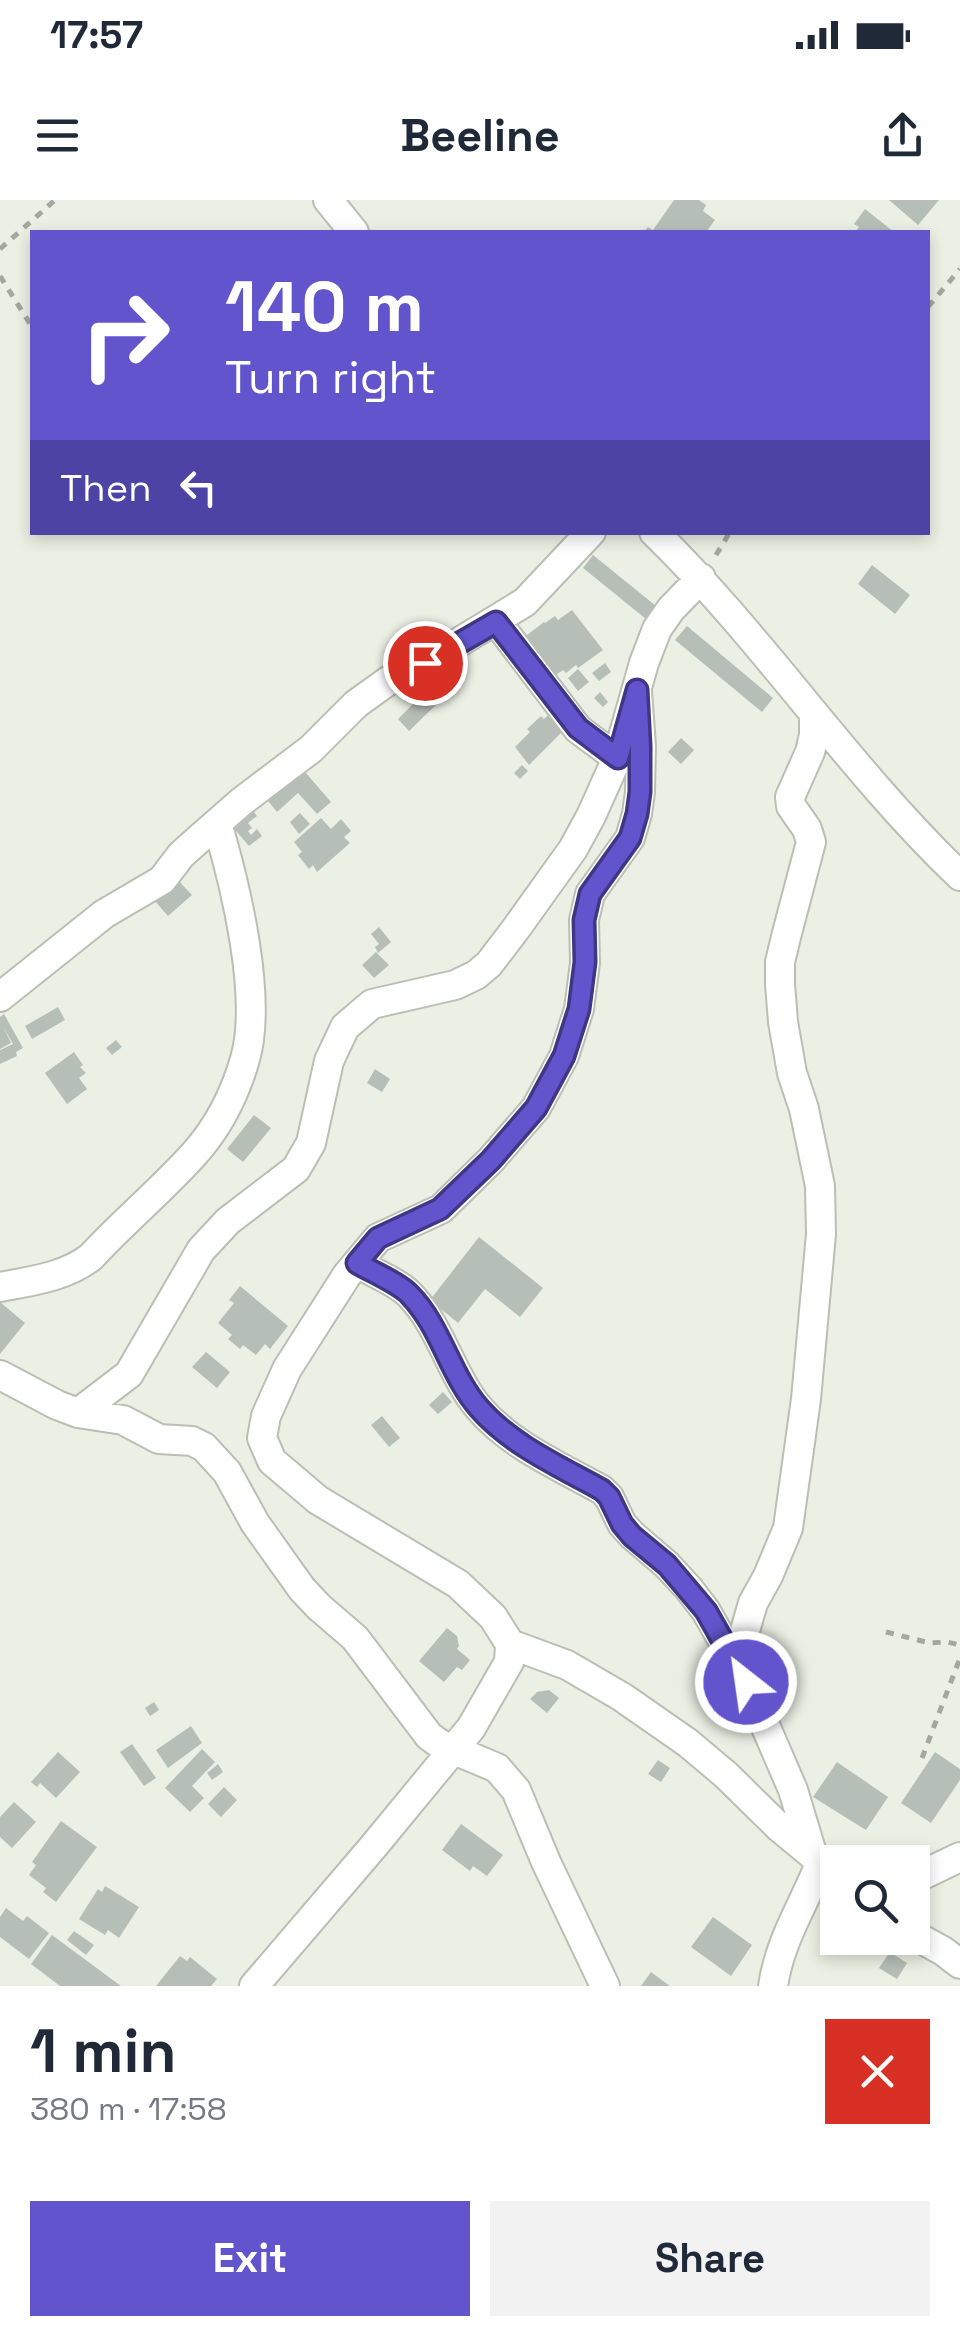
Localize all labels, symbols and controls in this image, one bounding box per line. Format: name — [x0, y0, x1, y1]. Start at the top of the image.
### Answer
text: 17:57 — [50, 11, 143, 59]
text: Beeline — [400, 107, 560, 164]
icon: menu — [30, 108, 85, 163]
icon: share — [875, 108, 930, 163]
text: 140 m — [225, 262, 424, 351]
icon: right — [60, 270, 190, 400]
text: Turn right — [225, 349, 436, 406]
icon: left — [171, 460, 226, 515]
text: Then — [60, 464, 151, 512]
pin — [383, 621, 468, 706]
icon: arrive — [398, 636, 453, 691]
position arrow — [694, 1630, 798, 1734]
map controls — [820, 1845, 930, 1955]
button: search — [820, 1845, 930, 1955]
text: 1 min — [30, 2013, 177, 2090]
button: close — [825, 2019, 930, 2124]
text: 380 m · 17:58 — [30, 2089, 227, 2129]
button: Exit — [30, 2201, 470, 2316]
button: Share — [490, 2201, 930, 2316]

